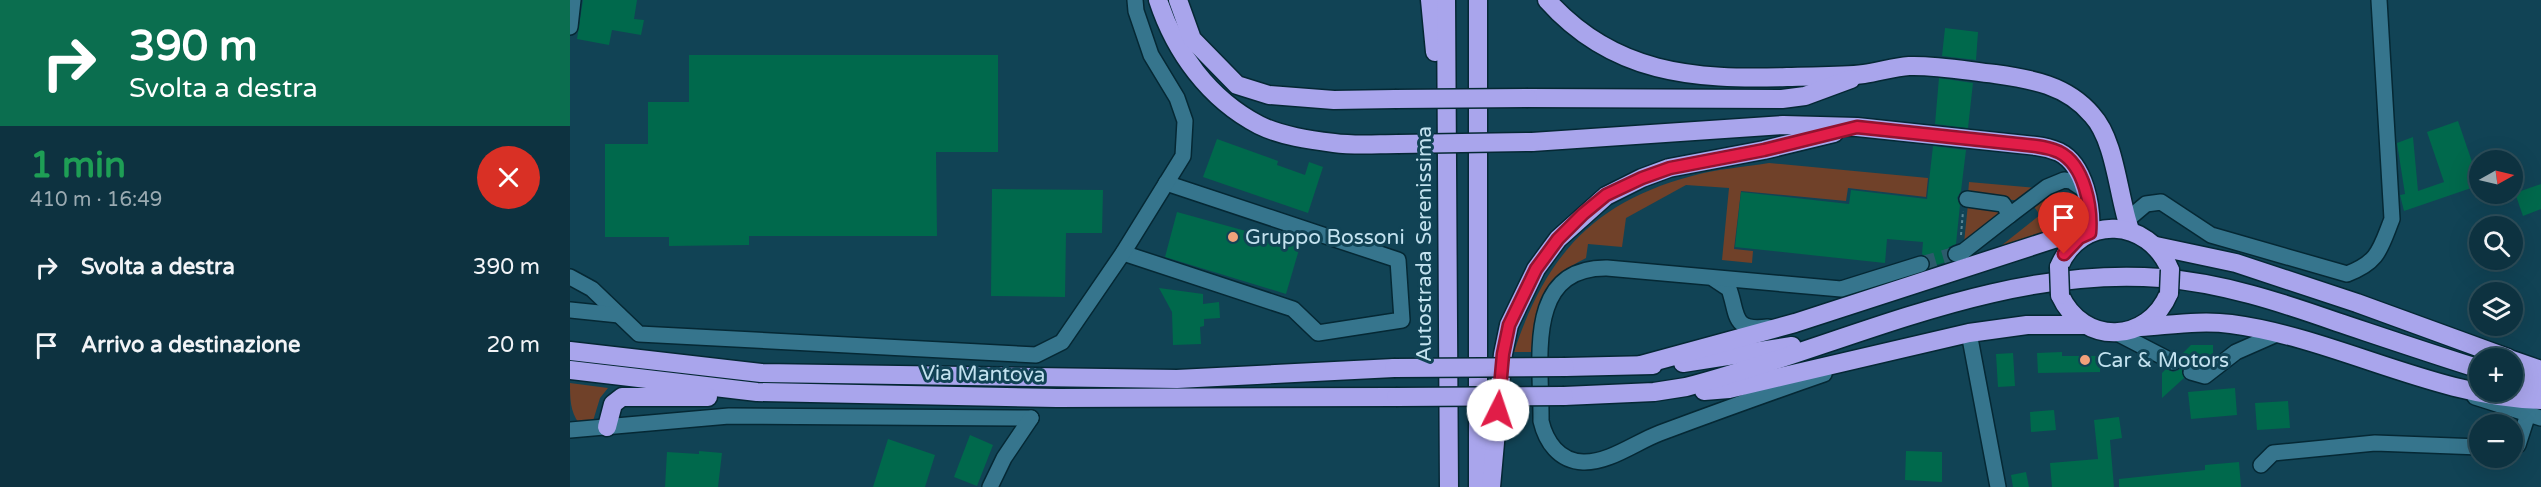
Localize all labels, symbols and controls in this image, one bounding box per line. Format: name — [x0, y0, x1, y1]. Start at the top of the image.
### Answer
text: 390 m — [129, 21, 258, 72]
icon: right — [30, 24, 108, 102]
text: Svolta a destra — [129, 72, 318, 105]
street label: Autostrada Serenissima — [1412, 126, 1437, 362]
text: 1 min — [30, 144, 126, 187]
button: close — [477, 146, 540, 209]
north arrow — [2469, 150, 2523, 204]
map controls — [2469, 150, 2523, 468]
text: 410 m · 16:49 — [30, 188, 162, 212]
pin — [2038, 192, 2089, 254]
icon: arrive — [2047, 201, 2080, 234]
button: search — [2469, 216, 2523, 270]
place label: Gruppo Bossoni — [1245, 225, 1405, 250]
marker: Gruppo Bossoni — [1226, 230, 1240, 244]
icon: right — [30, 251, 63, 284]
text: Svolta a destra — [81, 254, 235, 280]
text: 390 m — [473, 254, 540, 280]
button: layers — [2469, 282, 2523, 336]
icon: arrive — [30, 329, 63, 362]
text: Arrivo a destinazione — [81, 332, 300, 358]
text: 20 m — [486, 332, 540, 358]
place label: Car & Motors — [2097, 348, 2229, 373]
button: + — [2469, 348, 2523, 402]
marker: Car & Motors — [2078, 353, 2092, 367]
street label: Via Mantova — [920, 360, 1046, 388]
position arrow — [1466, 378, 1530, 442]
button: − — [2469, 414, 2523, 468]

